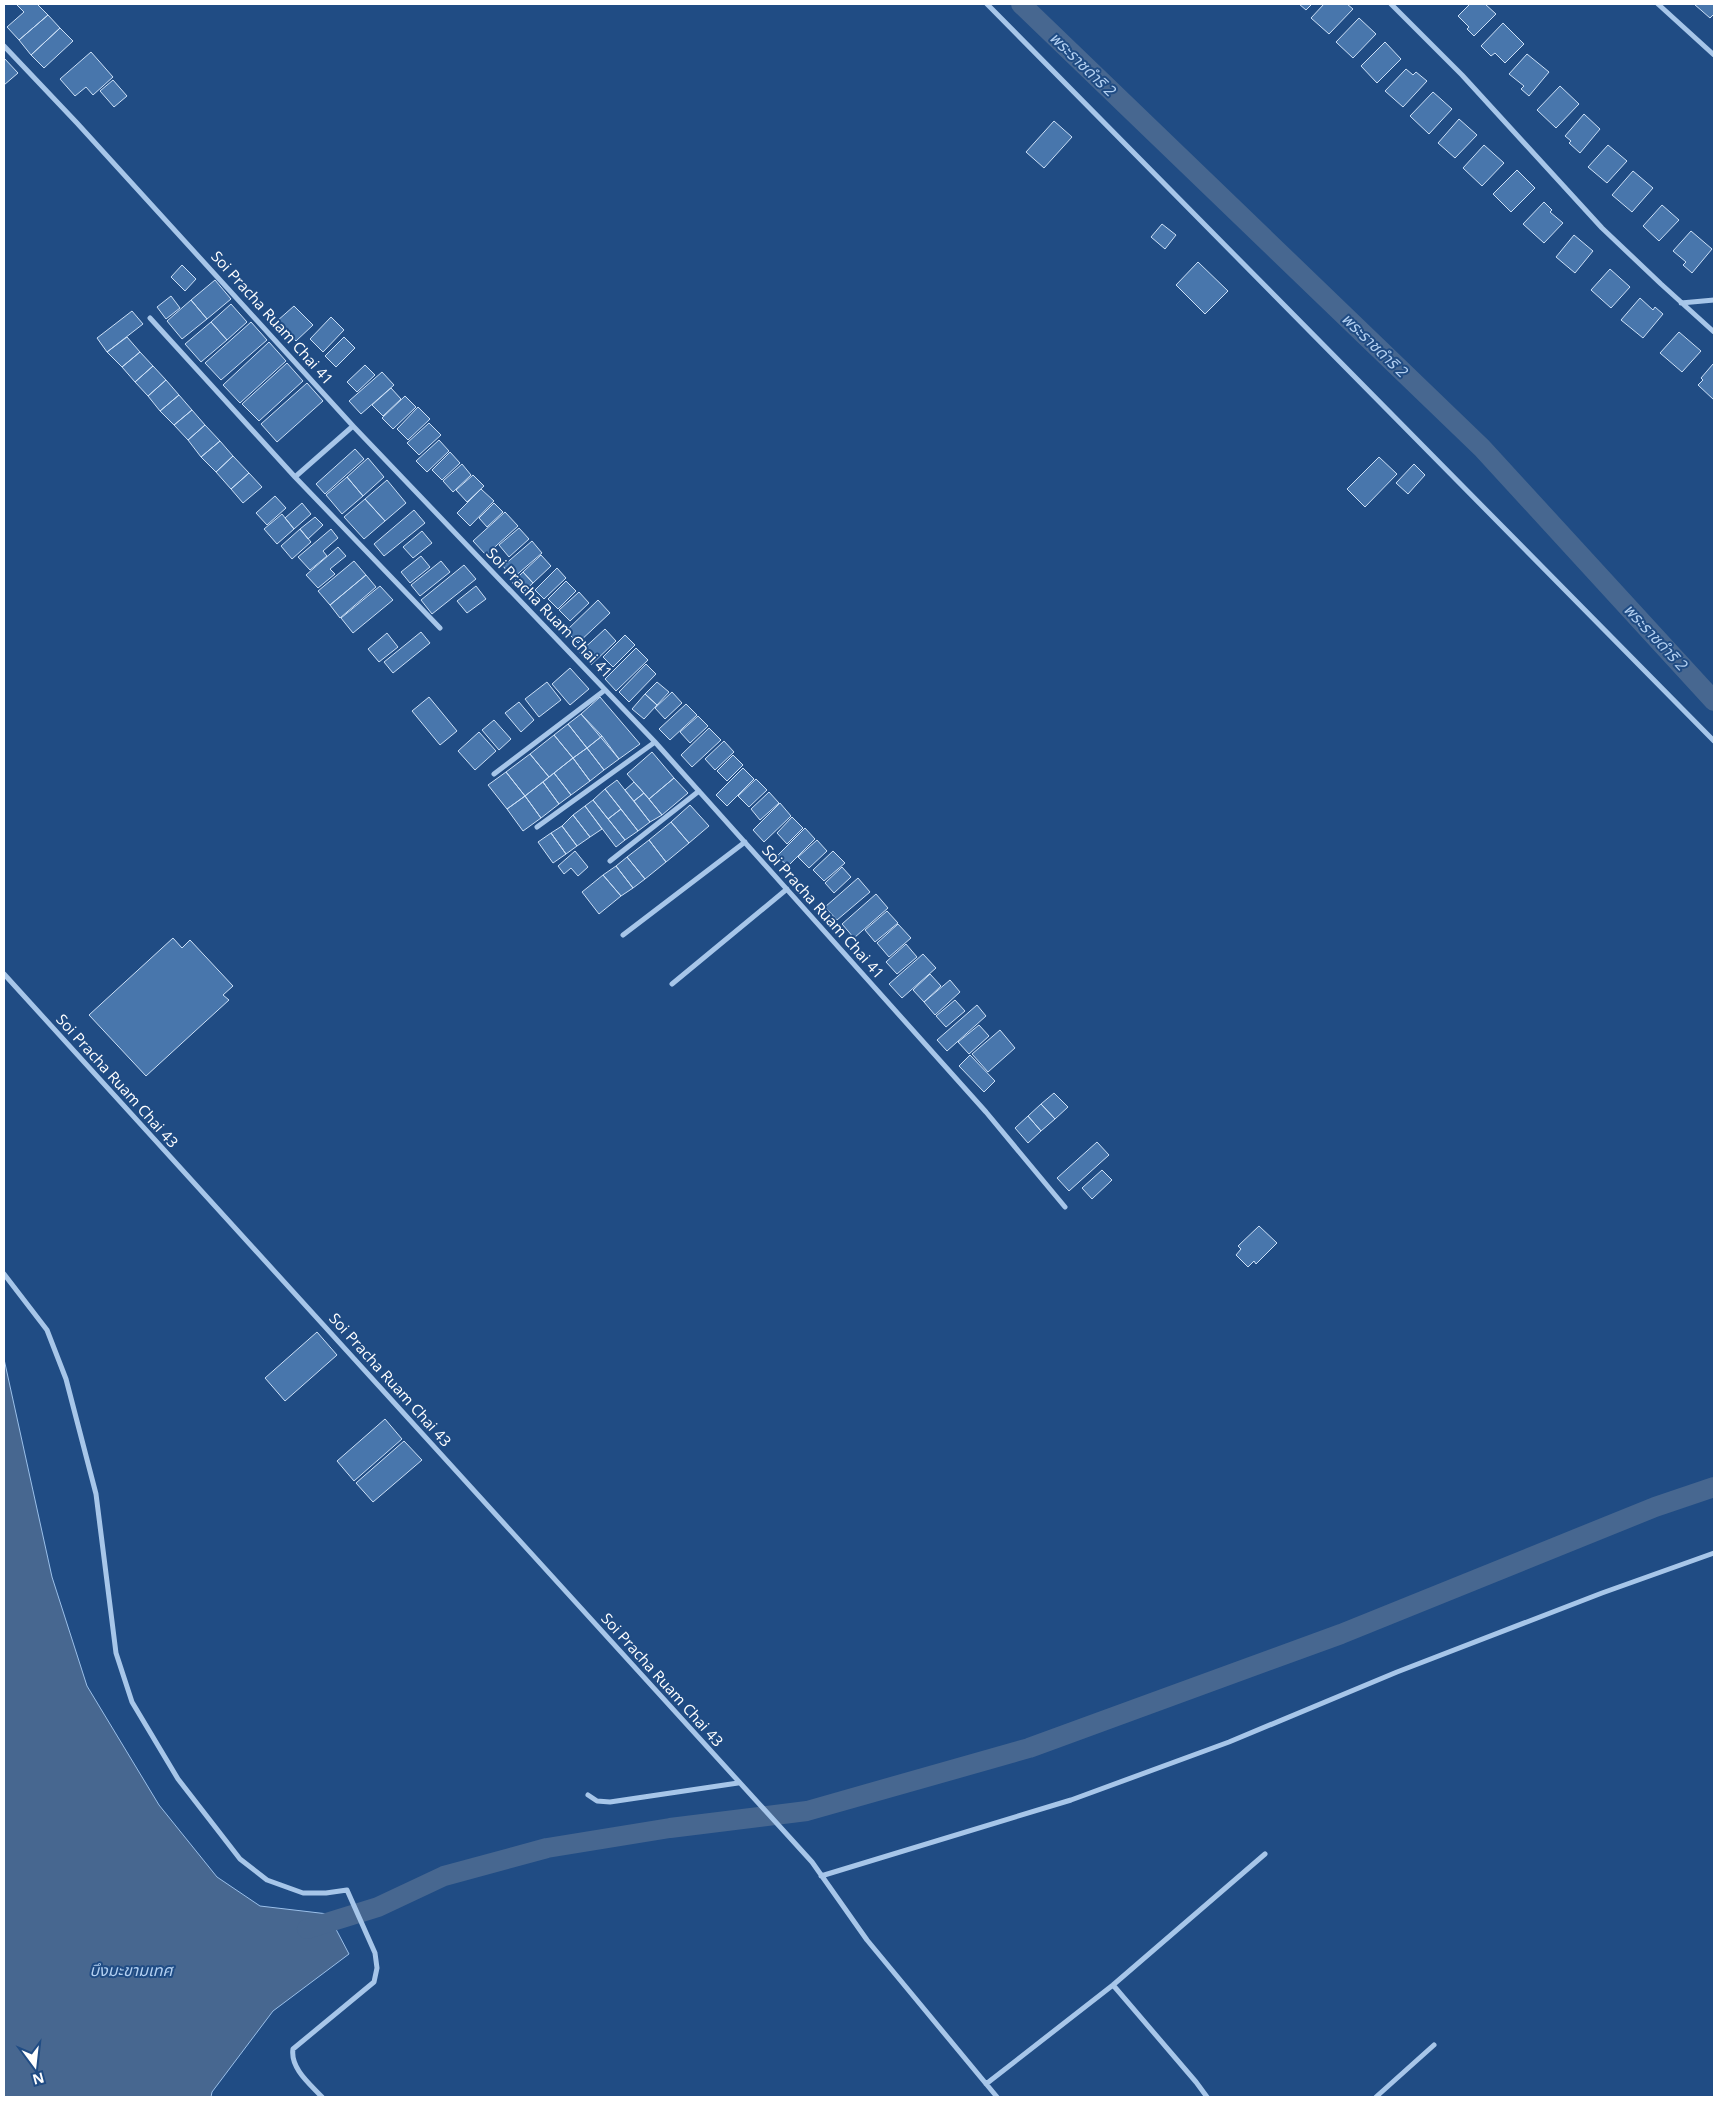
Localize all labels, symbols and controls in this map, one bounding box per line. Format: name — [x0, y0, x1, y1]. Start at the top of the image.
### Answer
water label: พระราชดำริ 2 — [1045, 27, 1121, 101]
street label: Soi Pracha Ruam Chai 41 — [207, 246, 338, 388]
water label: พระราชดำริ 2 — [1337, 308, 1413, 382]
street label: Soi Pracha Ruam Chai 41 — [482, 543, 617, 682]
water label: พระราชดำริ 2 — [1619, 599, 1693, 676]
street label: Soi Pracha Ruam Chai 41 — [758, 840, 889, 982]
street label: Soi Pracha Ruam Chai 43 — [52, 1009, 183, 1151]
street label: Soi Pracha Ruam Chai 43 — [325, 1308, 456, 1450]
street label: Soi Pracha Ruam Chai 43 — [597, 1608, 728, 1750]
water label: บึงมะขามเทศ — [89, 1959, 174, 1981]
north arrow — [10, 2041, 60, 2091]
text: N — [31, 2068, 46, 2090]

